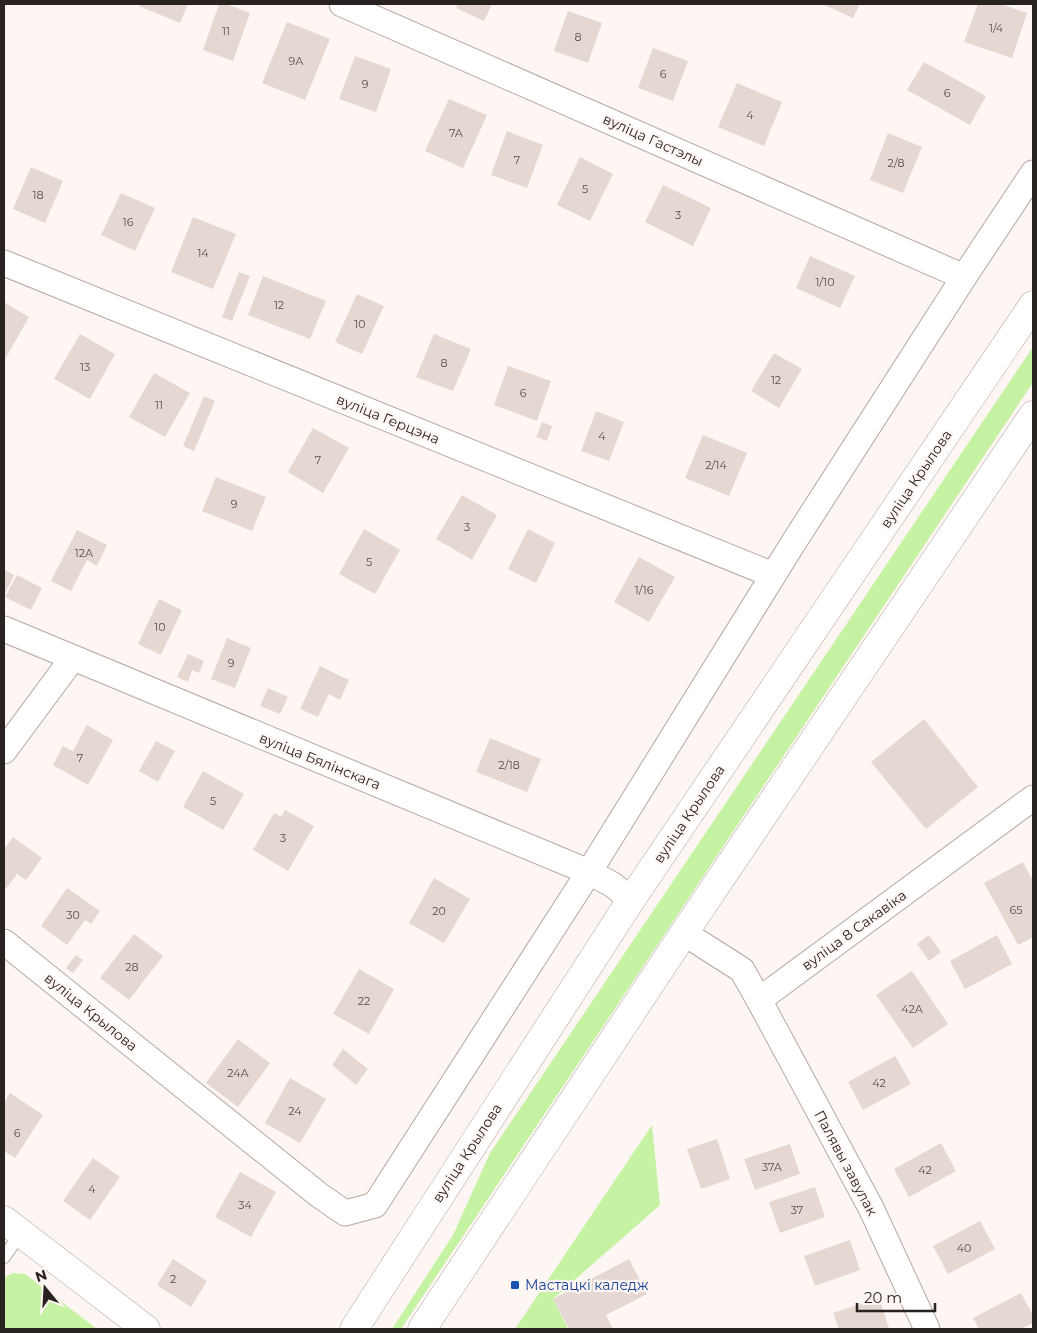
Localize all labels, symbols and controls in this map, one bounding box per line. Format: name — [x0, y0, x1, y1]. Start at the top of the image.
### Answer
house number: 1/4 — [989, 21, 1004, 35]
house number: 11 — [222, 24, 230, 38]
house number: 8 — [574, 30, 582, 44]
house number: 9А — [289, 54, 304, 68]
house number: 6 — [660, 67, 667, 81]
house number: 9 — [362, 77, 369, 91]
house number: 6 — [944, 86, 951, 100]
house number: 4 — [746, 108, 754, 122]
street label: вуліца Гастэлы — [600, 110, 706, 170]
house number: 7А — [449, 126, 464, 140]
house number: 7 — [514, 153, 520, 167]
house number: 2/8 — [888, 156, 904, 170]
house number: 5 — [582, 182, 588, 196]
house number: 18 — [33, 188, 44, 202]
house number: 3 — [675, 208, 681, 222]
house number: 16 — [123, 215, 134, 229]
house number: 14 — [197, 246, 209, 260]
house number: 1/10 — [815, 275, 835, 289]
house number: 12 — [274, 298, 284, 312]
house number: 10 — [354, 317, 366, 331]
house number: 8 — [440, 356, 448, 370]
house number: 13 — [80, 360, 90, 374]
house number: 12 — [771, 373, 781, 387]
house number: 6 — [520, 386, 527, 400]
street label: вуліца Герцэна — [334, 390, 442, 448]
house number: 11 — [155, 398, 163, 412]
street label: вуліца Крылова — [876, 426, 956, 532]
house number: 4 — [598, 429, 606, 443]
house number: 7 — [315, 453, 321, 467]
house number: 2/14 — [705, 458, 728, 472]
house number: 9 — [231, 497, 238, 511]
house number: 3 — [464, 520, 470, 534]
house number: 12А — [75, 546, 94, 560]
house number: 5 — [366, 555, 372, 569]
house number: 1/16 — [635, 583, 654, 597]
house number: 10 — [154, 620, 166, 634]
house number: 9 — [228, 656, 235, 670]
street label: вуліца Бялінскага — [257, 728, 383, 794]
house number: 7 — [77, 751, 83, 765]
house number: 2/18 — [498, 758, 520, 772]
street label: вуліца Крылова — [649, 761, 729, 867]
house number: 5 — [210, 794, 216, 808]
house number: 3 — [280, 831, 286, 845]
street label: вуліца 8 Сакавіка — [798, 886, 910, 974]
house number: 65 — [1010, 903, 1022, 917]
house number: 20 — [432, 904, 446, 918]
house number: 30 — [66, 908, 80, 922]
house number: 28 — [125, 960, 139, 974]
street label: вуліца Крылова — [41, 969, 141, 1055]
house number: 22 — [358, 994, 370, 1008]
house number: 42А — [901, 1002, 924, 1016]
house number: 24А — [227, 1066, 250, 1080]
house number: 42 — [872, 1076, 886, 1090]
street label: вуліца Крылова — [428, 1100, 506, 1206]
house number: 24 — [288, 1104, 302, 1118]
street label: Палявы завулак — [811, 1107, 881, 1219]
house number: 6 — [14, 1126, 21, 1140]
house number: 37А — [762, 1160, 783, 1174]
house number: 42 — [918, 1163, 932, 1177]
house number: 4 — [88, 1182, 96, 1196]
house number: 34 — [238, 1198, 252, 1212]
house number: 37 — [791, 1203, 803, 1217]
house number: 40 — [957, 1241, 971, 1255]
north arrow — [20, 1263, 70, 1313]
text: N — [33, 1265, 49, 1286]
house number: 2 — [170, 1272, 176, 1286]
place label: Мастацкі каледж — [525, 1276, 649, 1294]
marker: Мастацкі каледж — [509, 1279, 521, 1291]
scale bar — [857, 1280, 934, 1312]
text: 20 m — [864, 1288, 902, 1307]

